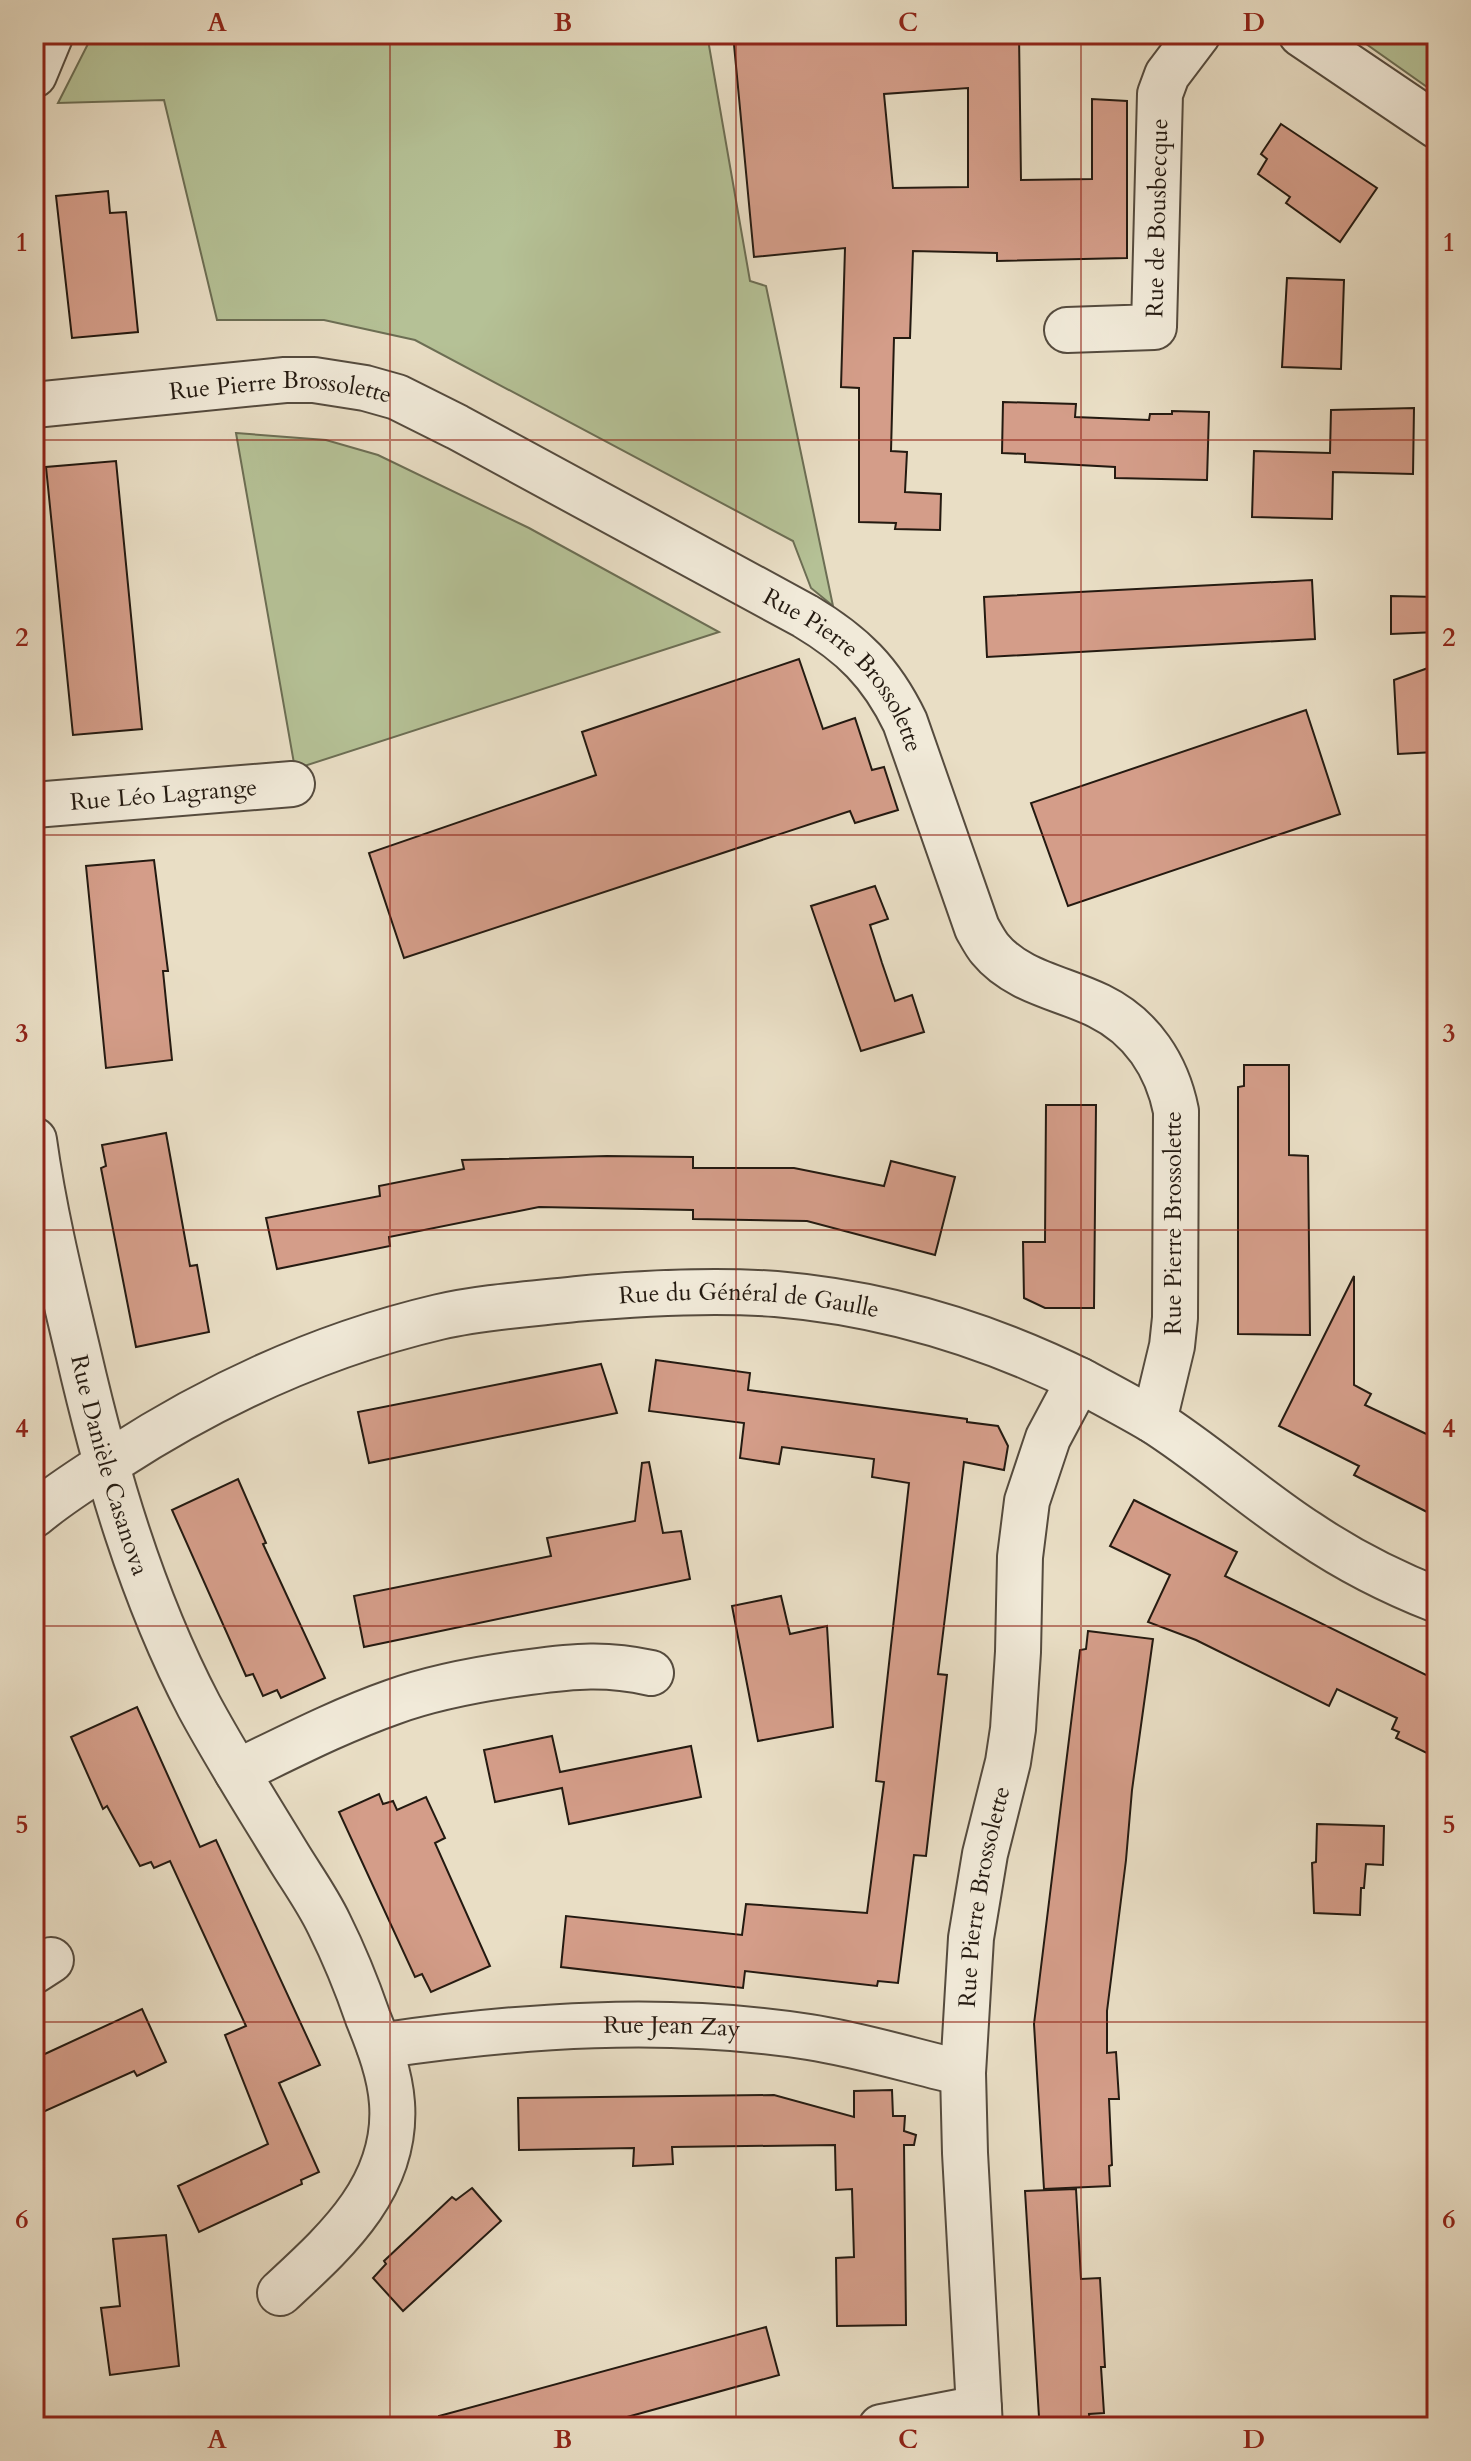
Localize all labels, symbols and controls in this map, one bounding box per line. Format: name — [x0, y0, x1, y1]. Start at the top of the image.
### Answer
text: A — [207, 5, 227, 40]
text: B — [554, 5, 572, 40]
text: C — [898, 5, 918, 40]
text: D — [1243, 5, 1265, 40]
street label: Rue de Bousbecque — [1138, 118, 1176, 318]
text: 1 — [15, 225, 29, 260]
text: 1 — [1442, 225, 1456, 260]
street label: Rue Pierre Brossolette — [168, 363, 396, 411]
street label: Rue Pierre Brossolette — [757, 580, 931, 756]
text: 2 — [15, 620, 29, 655]
text: 2 — [1442, 620, 1456, 655]
street label: Rue Léo Lagrange — [69, 770, 258, 819]
text: 3 — [15, 1016, 29, 1051]
text: 3 — [1442, 1016, 1456, 1051]
street label: Rue Pierre Brossolette — [1157, 1111, 1190, 1335]
street label: Rue du Général de Gaulle — [618, 1275, 882, 1326]
street label: Rue Danièle Casanova — [63, 1351, 157, 1581]
text: 4 — [15, 1411, 29, 1446]
text: 4 — [1442, 1411, 1456, 1446]
street label: Rue Pierre Brossolette — [950, 1783, 1018, 2009]
text: 5 — [15, 1807, 29, 1842]
text: 5 — [1442, 1807, 1456, 1842]
street label: Rue Jean Zay — [603, 2008, 742, 2045]
text: 6 — [15, 2202, 29, 2237]
text: 6 — [1442, 2202, 1456, 2237]
text: A — [207, 2422, 227, 2457]
text: B — [554, 2422, 572, 2457]
text: C — [898, 2422, 918, 2457]
text: D — [1243, 2422, 1265, 2457]

